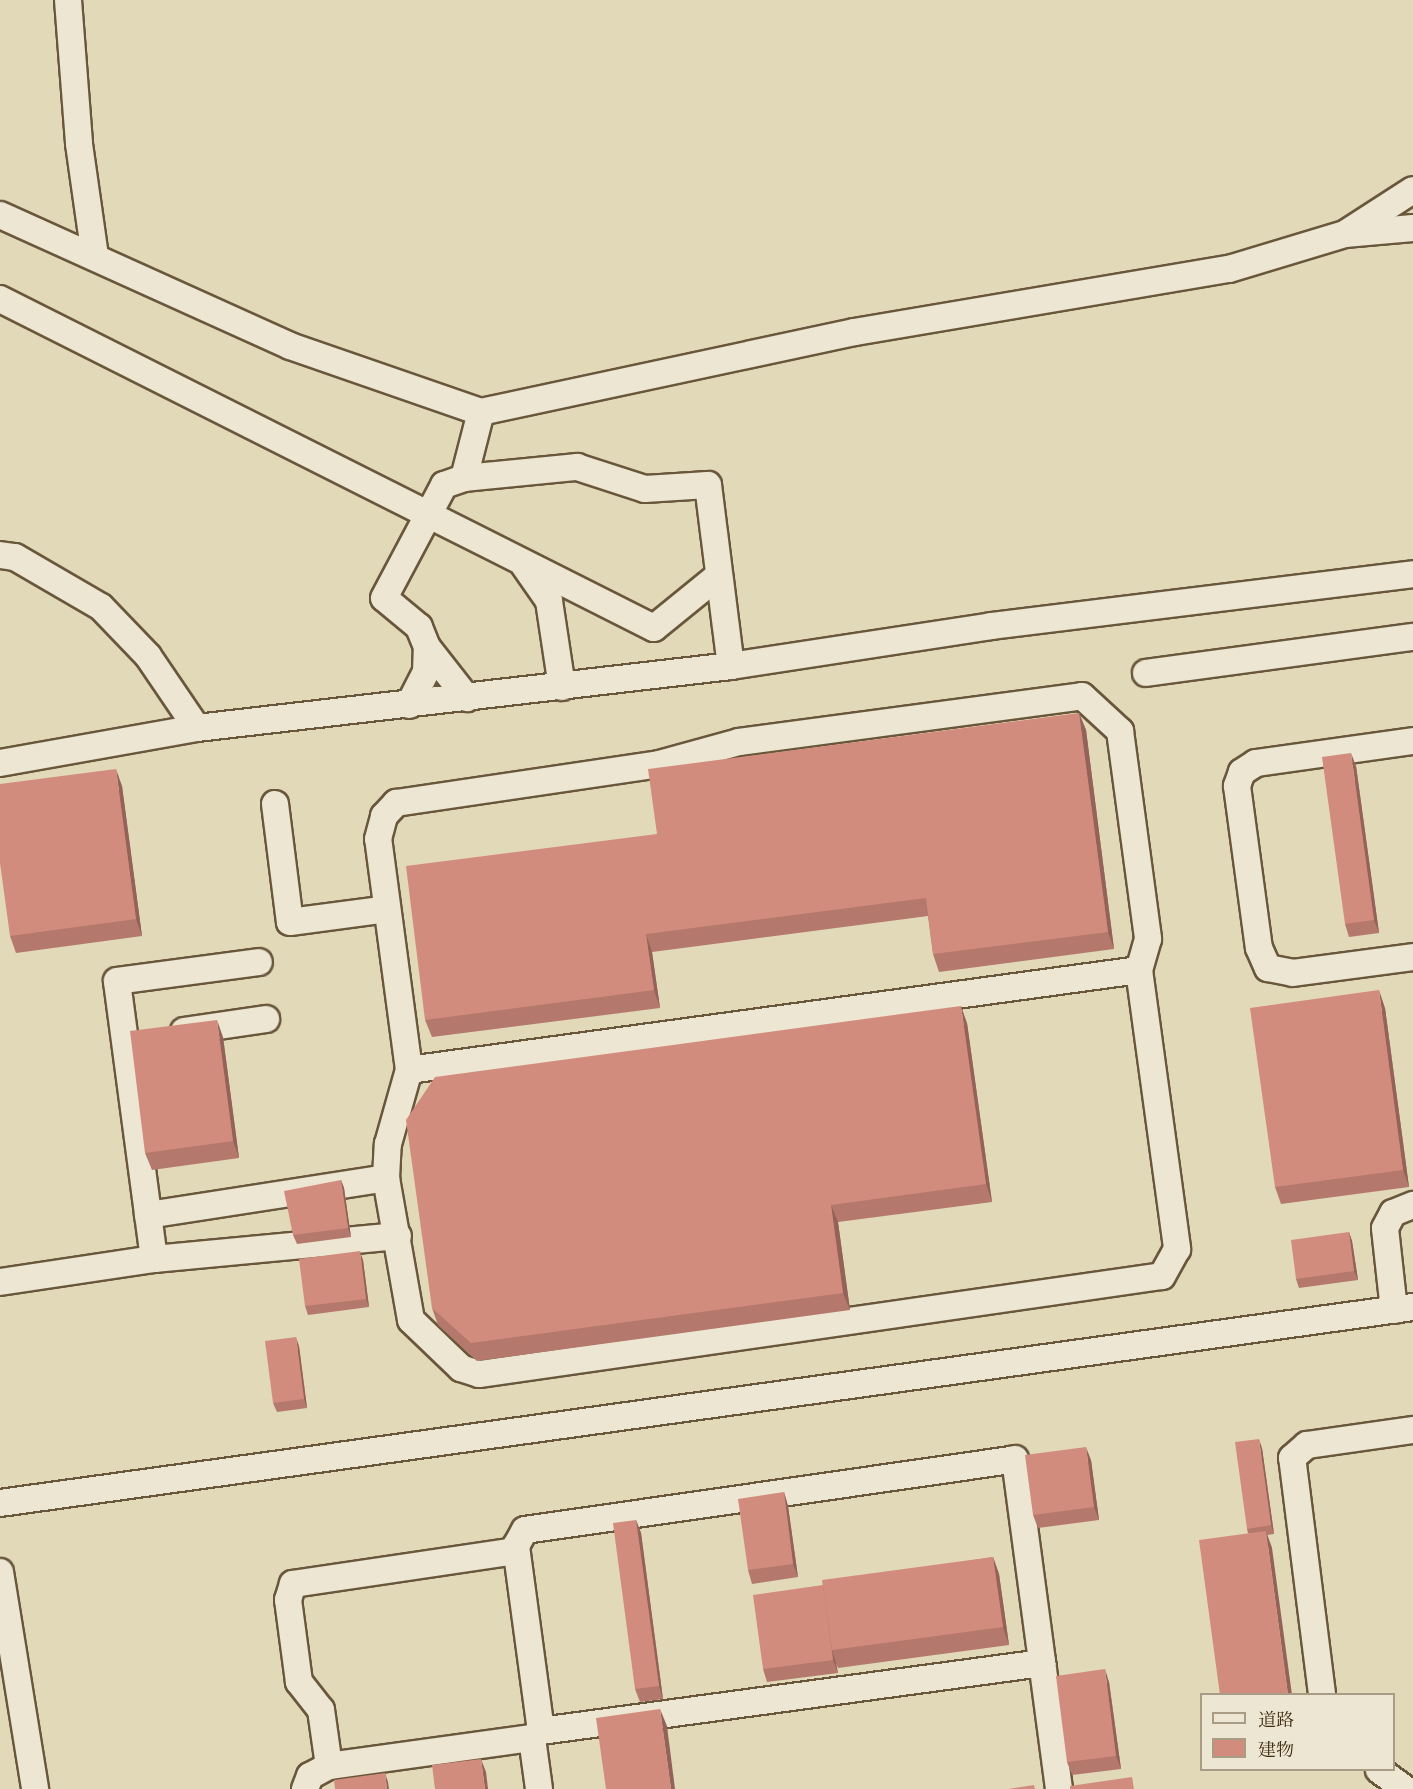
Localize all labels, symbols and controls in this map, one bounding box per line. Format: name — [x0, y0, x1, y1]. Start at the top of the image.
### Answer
legend — [1200, 1693, 1395, 1771]
text: 道路 — [1258, 1709, 1294, 1732]
text: 建物 — [1258, 1739, 1294, 1762]

